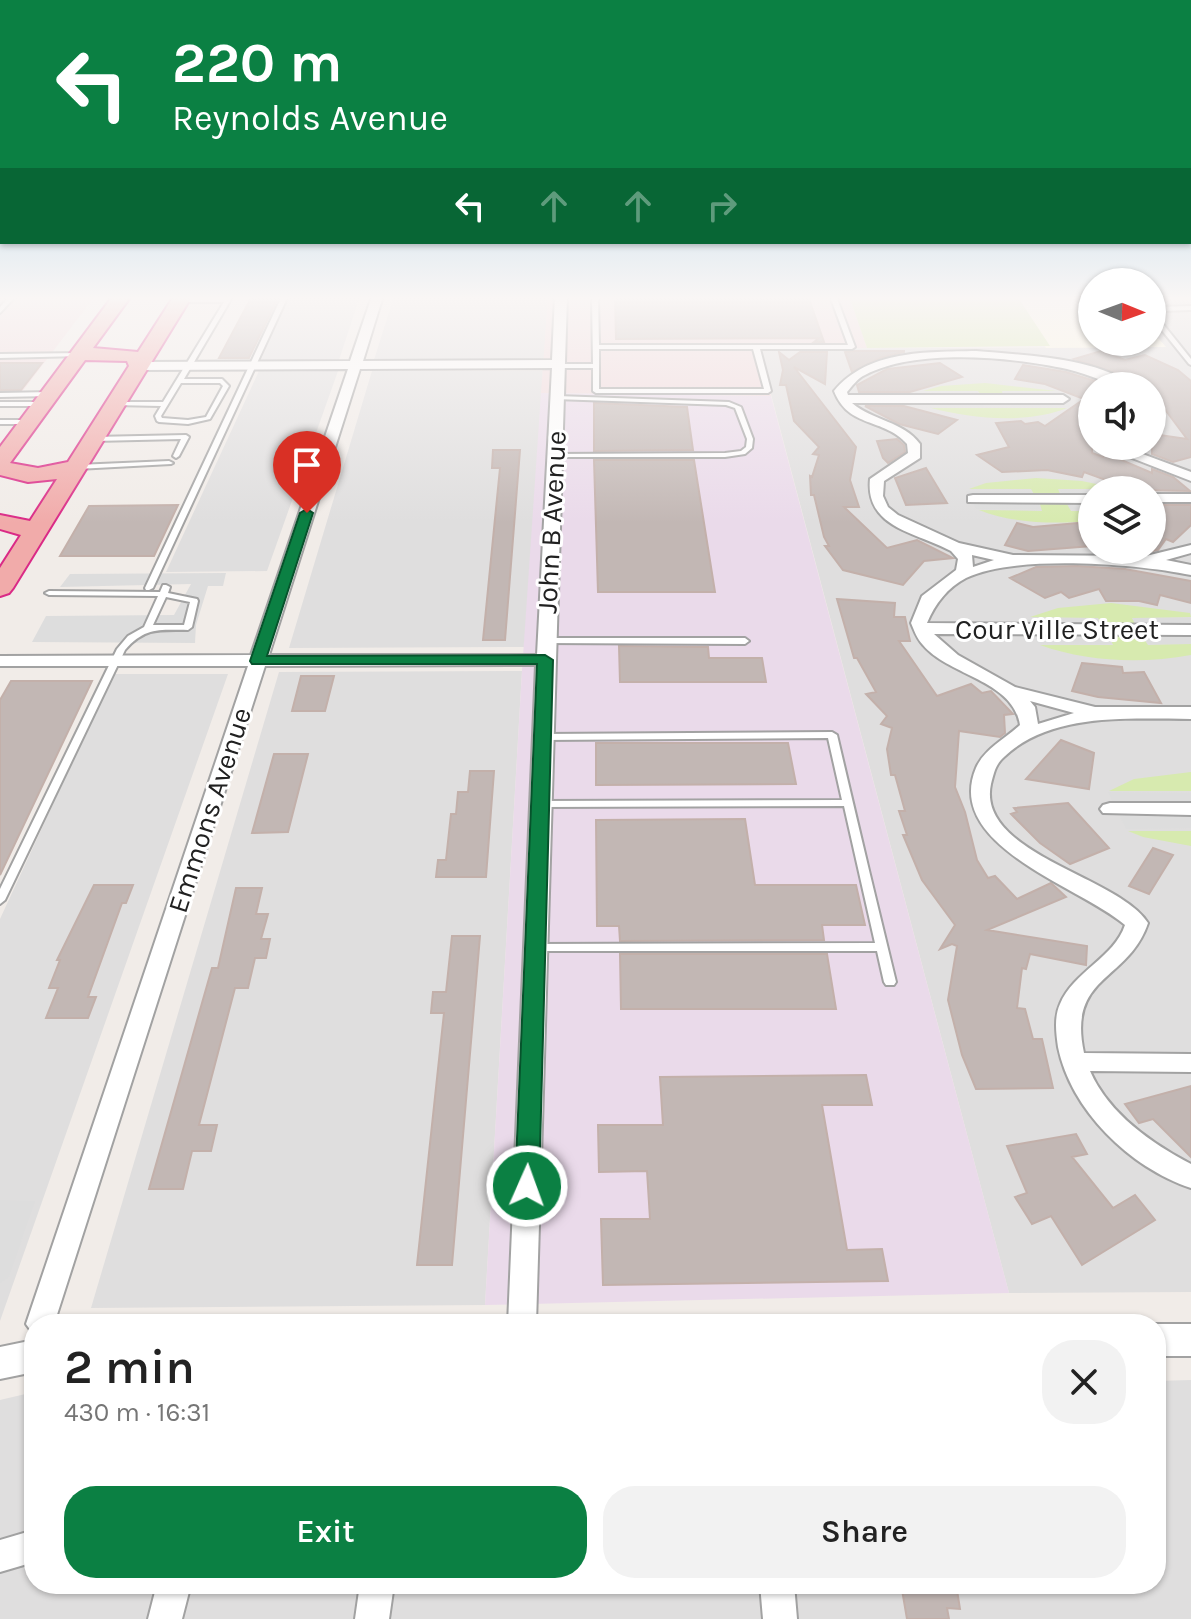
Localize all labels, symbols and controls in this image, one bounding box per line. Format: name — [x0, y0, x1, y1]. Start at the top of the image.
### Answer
text: 220 m — [172, 30, 343, 95]
icon: left — [40, 32, 144, 136]
text: Reynolds Avenue — [172, 97, 448, 139]
icon: left — [448, 184, 492, 228]
icon: ahead — [532, 184, 576, 228]
icon: ahead — [616, 184, 660, 228]
icon: right — [700, 184, 744, 228]
north arrow — [1078, 268, 1166, 356]
map controls — [1078, 268, 1166, 564]
button: sound — [1078, 372, 1166, 460]
street label: John B Avenue — [530, 430, 573, 614]
pin — [273, 431, 341, 513]
icon: arrive — [285, 443, 329, 487]
button: layers — [1078, 476, 1166, 564]
street label: Cour Ville Street — [955, 613, 1159, 646]
street label: Emmons Avenue — [161, 703, 258, 917]
position arrow — [485, 1144, 569, 1228]
text: 2 min — [64, 1339, 195, 1395]
button: close — [1042, 1340, 1126, 1424]
text: 430 m · 16:31 — [64, 1397, 210, 1428]
button: Exit — [64, 1486, 587, 1578]
button: Share — [603, 1486, 1126, 1578]

